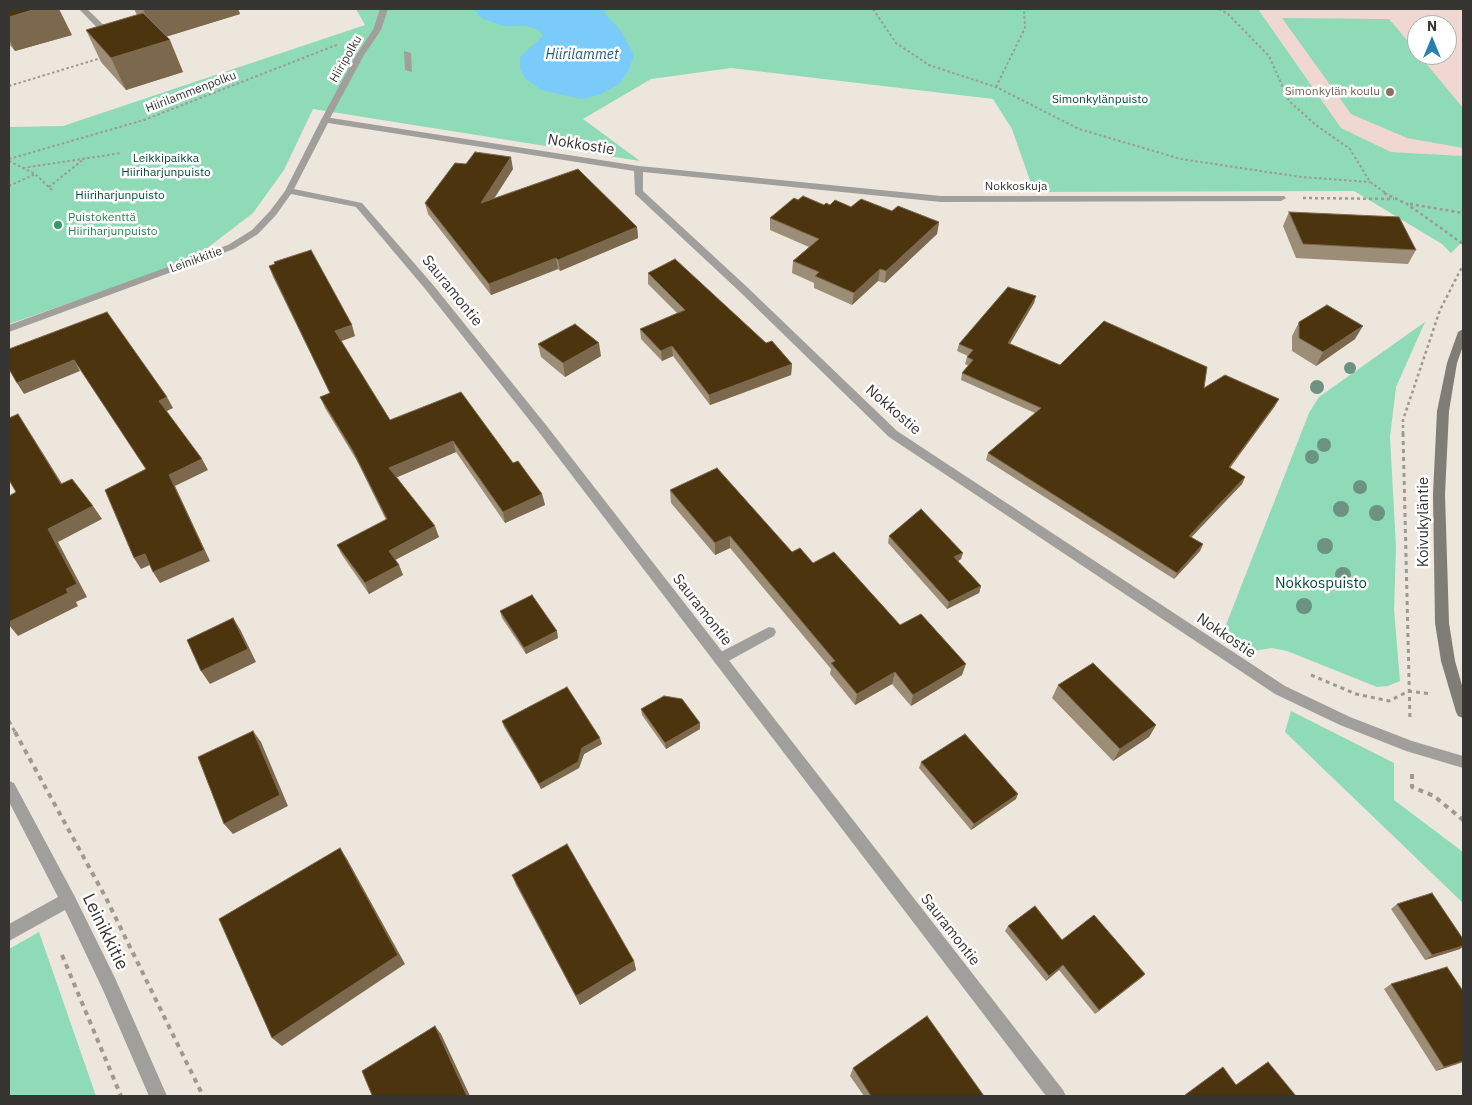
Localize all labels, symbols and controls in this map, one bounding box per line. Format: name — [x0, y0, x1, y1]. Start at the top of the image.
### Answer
north arrow — [1407, 15, 1457, 65]
text: N — [1427, 17, 1437, 35]
street label: Hiiripolku — [327, 33, 365, 85]
water label: Hiirilammet — [546, 47, 618, 63]
street label: Hiirilammenpolku — [144, 68, 238, 116]
place label: Simonkylän koulu — [1285, 85, 1380, 99]
marker: Simonkylän koulu — [1384, 86, 1396, 98]
park label: Simonkylänpuisto — [1052, 93, 1148, 107]
street label: Nokkostie — [546, 131, 616, 159]
park label: Leikkipaikka Hiiriharjunpuisto — [121, 152, 211, 180]
street label: Nokkoskuja — [985, 180, 1047, 194]
park label: Hiiriharjunpuisto — [75, 189, 165, 203]
place label: Puistokenttä Hiiriharjunpuisto — [68, 211, 158, 239]
marker: Puistokenttä Hiiriharjunpuisto — [52, 219, 64, 231]
street label: Leinikkitie — [168, 244, 224, 276]
street label: Sauramontie — [418, 252, 486, 330]
street label: Nokkostie — [862, 381, 924, 439]
street label: Koivukyläntie — [1415, 477, 1433, 567]
street label: Sauramontie — [668, 571, 736, 649]
park label: Nokkospuisto — [1275, 575, 1367, 593]
street label: Nokkostie — [1193, 610, 1259, 662]
street label: Leinikkitie — [77, 890, 133, 974]
street label: Sauramontie — [916, 891, 984, 969]

